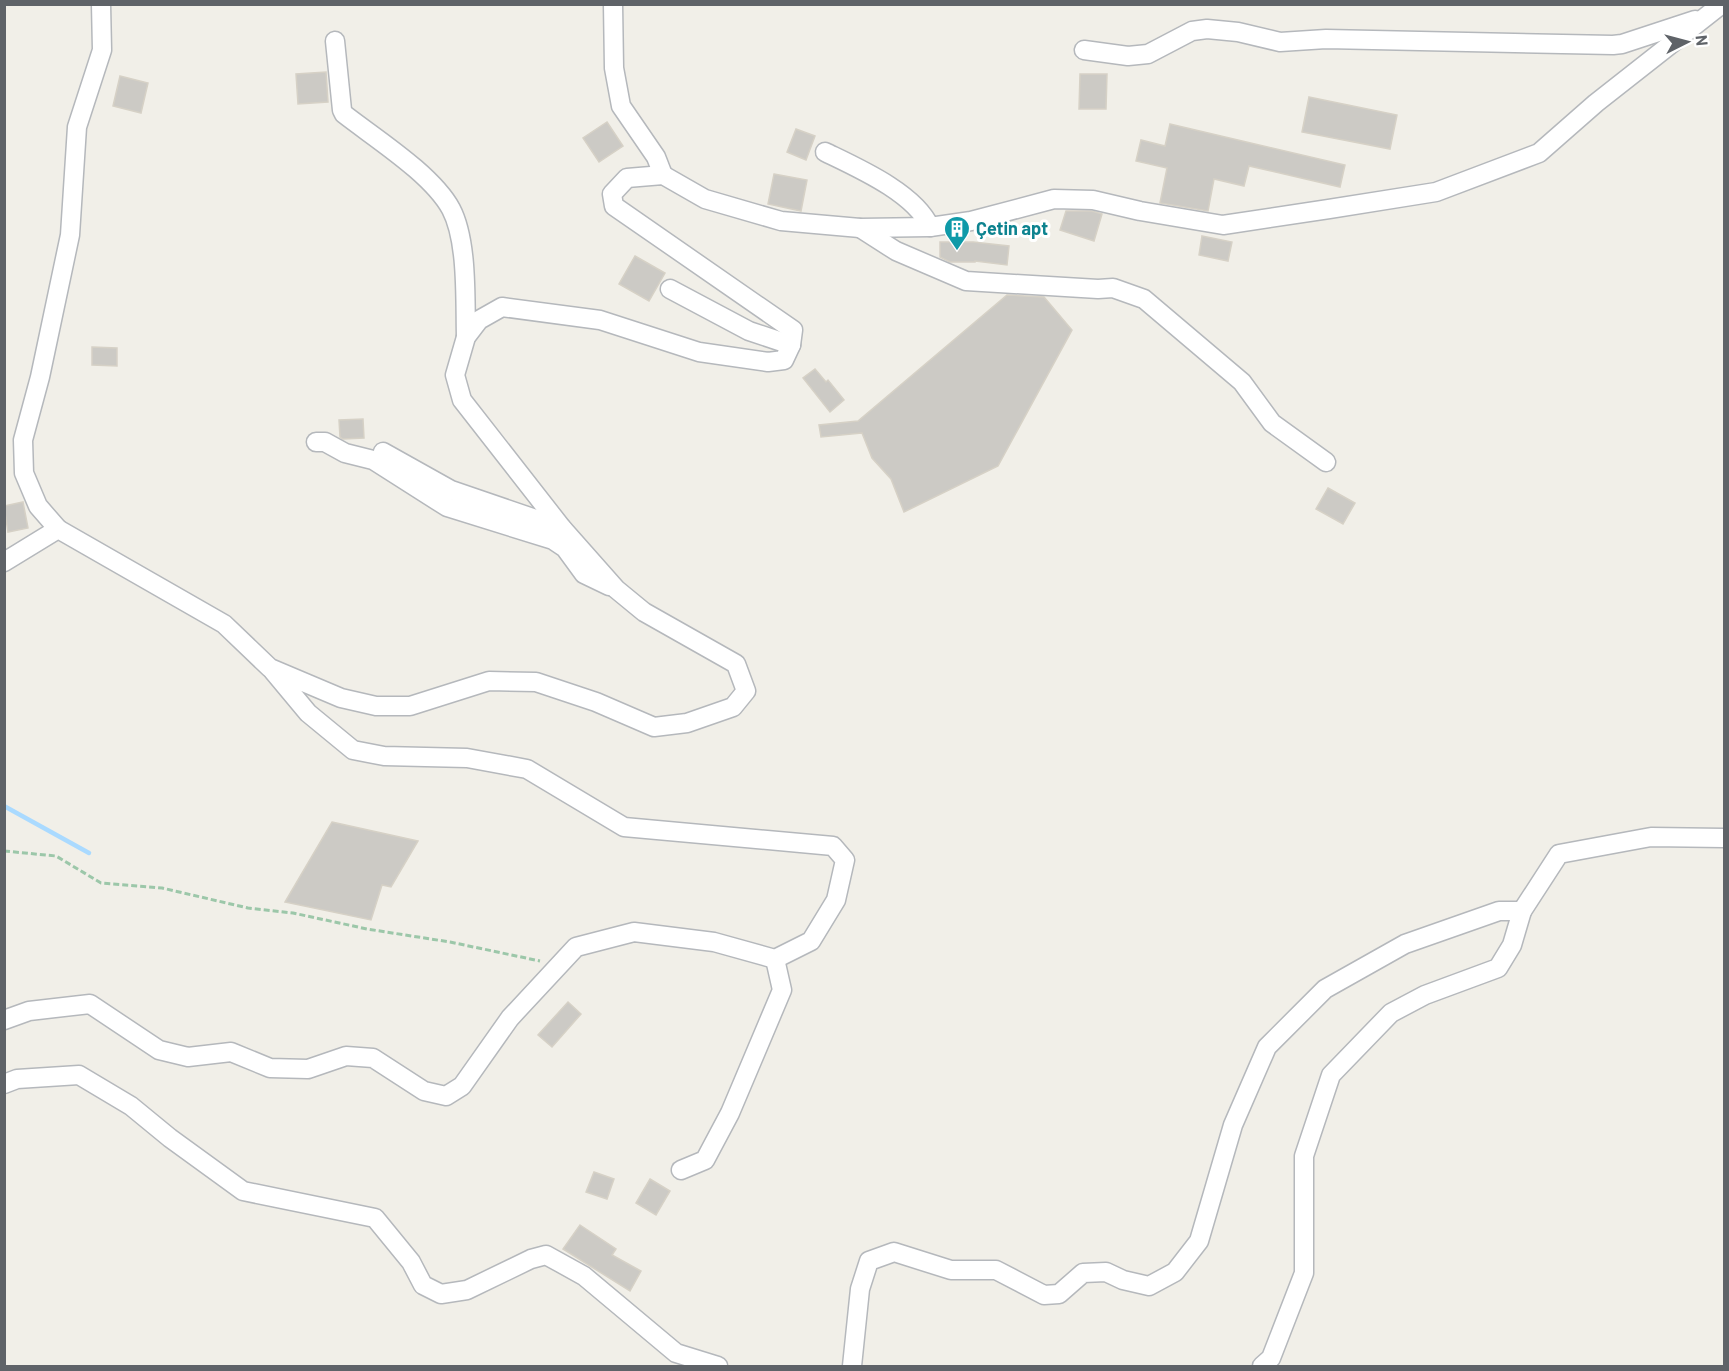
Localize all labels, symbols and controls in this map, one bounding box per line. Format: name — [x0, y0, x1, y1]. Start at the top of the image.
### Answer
north arrow — [1657, 12, 1717, 72]
text: N — [1692, 34, 1712, 47]
building icon: Çetin apt — [942, 214, 972, 252]
place label: Çetin apt — [976, 217, 1048, 239]

